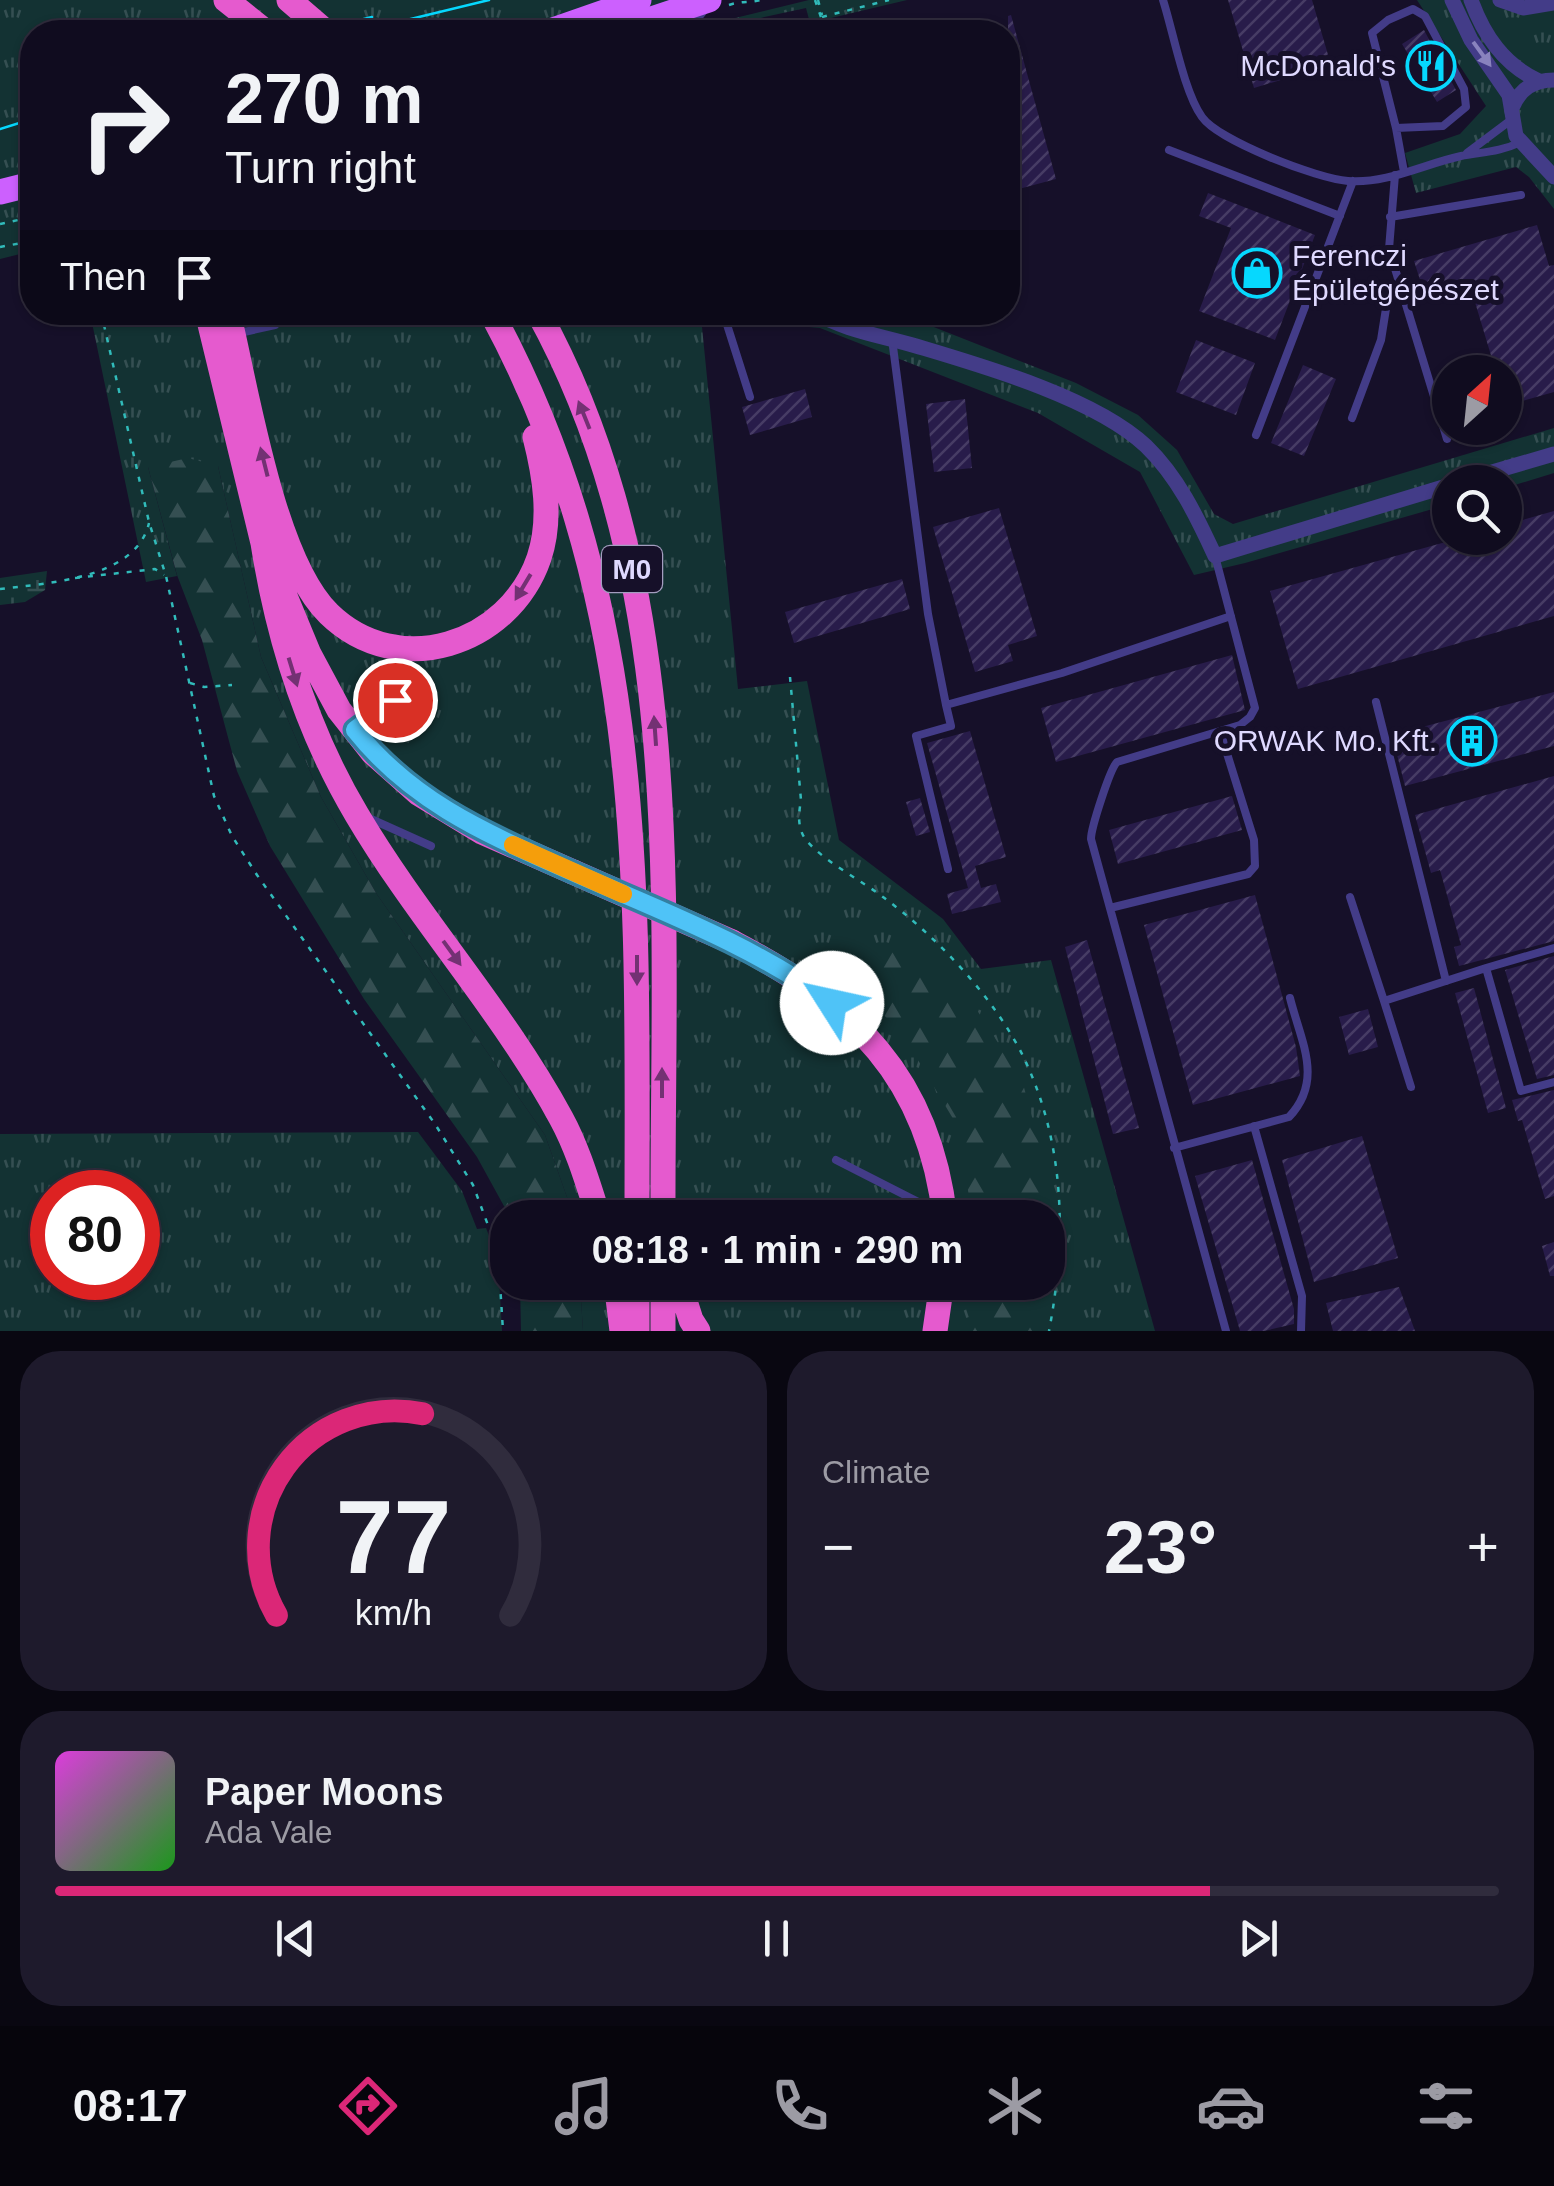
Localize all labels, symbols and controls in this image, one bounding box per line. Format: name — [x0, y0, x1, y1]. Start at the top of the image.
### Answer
restaurant icon: McDonald's — [1405, 40, 1457, 92]
one-way arrow — [1472, 41, 1491, 68]
place label: McDonald's — [1240, 49, 1396, 82]
icon: right — [60, 60, 190, 190]
text: 270 m — [225, 60, 423, 138]
text: Turn right — [225, 142, 416, 193]
place label: Ferenczi Épületgépészet — [1292, 239, 1499, 306]
shop icon: Ferenczi Épületgépészet — [1231, 247, 1283, 299]
icon: arrive — [167, 250, 222, 305]
text: Then — [60, 256, 147, 298]
north arrow — [1432, 355, 1522, 445]
map controls — [1432, 355, 1522, 555]
one-way arrow — [576, 400, 592, 430]
one-way arrow — [256, 446, 271, 477]
button: search — [1432, 465, 1522, 555]
road number: M0 — [602, 546, 662, 592]
one-way arrow — [515, 573, 532, 601]
one-way arrow — [286, 657, 301, 687]
pin — [353, 658, 438, 743]
icon: arrive — [368, 673, 423, 728]
one-way arrow — [646, 714, 662, 746]
building icon: ORWAK Mo. Kft. — [1446, 715, 1498, 767]
place label: ORWAK Mo. Kft. — [1214, 724, 1437, 757]
one-way arrow — [442, 940, 462, 966]
position arrow — [780, 951, 884, 1055]
one-way arrow — [629, 954, 645, 986]
one-way arrow — [654, 1067, 670, 1099]
speed limit sign: 80 — [30, 1170, 160, 1300]
text: 08:18 · 1 min · 290 m — [592, 1229, 963, 1271]
text: Climate — [822, 1454, 930, 1490]
text: 77 — [336, 1479, 451, 1595]
text: 23° — [1104, 1505, 1217, 1589]
text: − — [822, 1516, 854, 1578]
text: + — [1467, 1516, 1499, 1578]
text: km/h — [355, 1593, 432, 1633]
text: Paper Moons — [205, 1771, 444, 1813]
text: Ada Vale — [205, 1814, 333, 1850]
icon: previous — [268, 1911, 323, 1966]
icon: pause — [749, 1911, 804, 1966]
icon: next — [1231, 1911, 1286, 1966]
icon: directions — [333, 2071, 403, 2141]
icon: music — [549, 2071, 619, 2141]
icon: phone — [765, 2071, 835, 2141]
icon: climate — [980, 2071, 1050, 2141]
icon: car — [1196, 2071, 1266, 2141]
icon: filters — [1411, 2071, 1481, 2141]
text: 08:17 — [73, 2080, 188, 2131]

